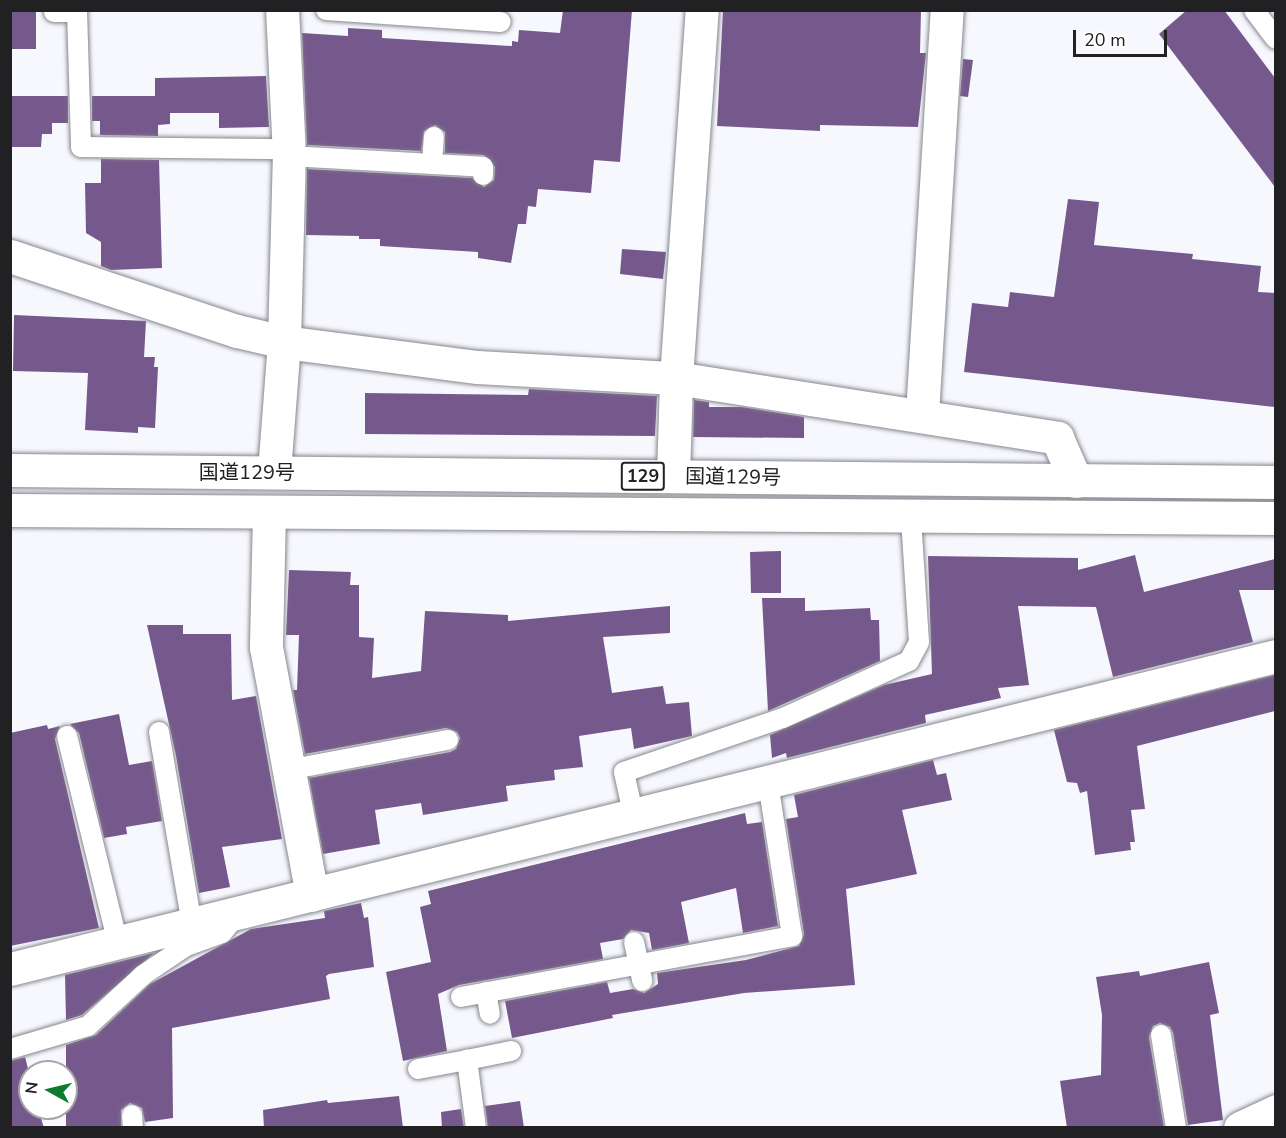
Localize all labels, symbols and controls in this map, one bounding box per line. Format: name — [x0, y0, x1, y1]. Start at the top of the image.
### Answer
scale bar — [1076, 18, 1170, 56]
text: 20 m — [1084, 28, 1126, 52]
street label: 国道129号 — [199, 460, 295, 484]
road number: 129 — [620, 461, 666, 491]
street label: 国道129号 — [685, 464, 781, 490]
north arrow — [18, 1060, 78, 1120]
text: N — [20, 1080, 44, 1095]

